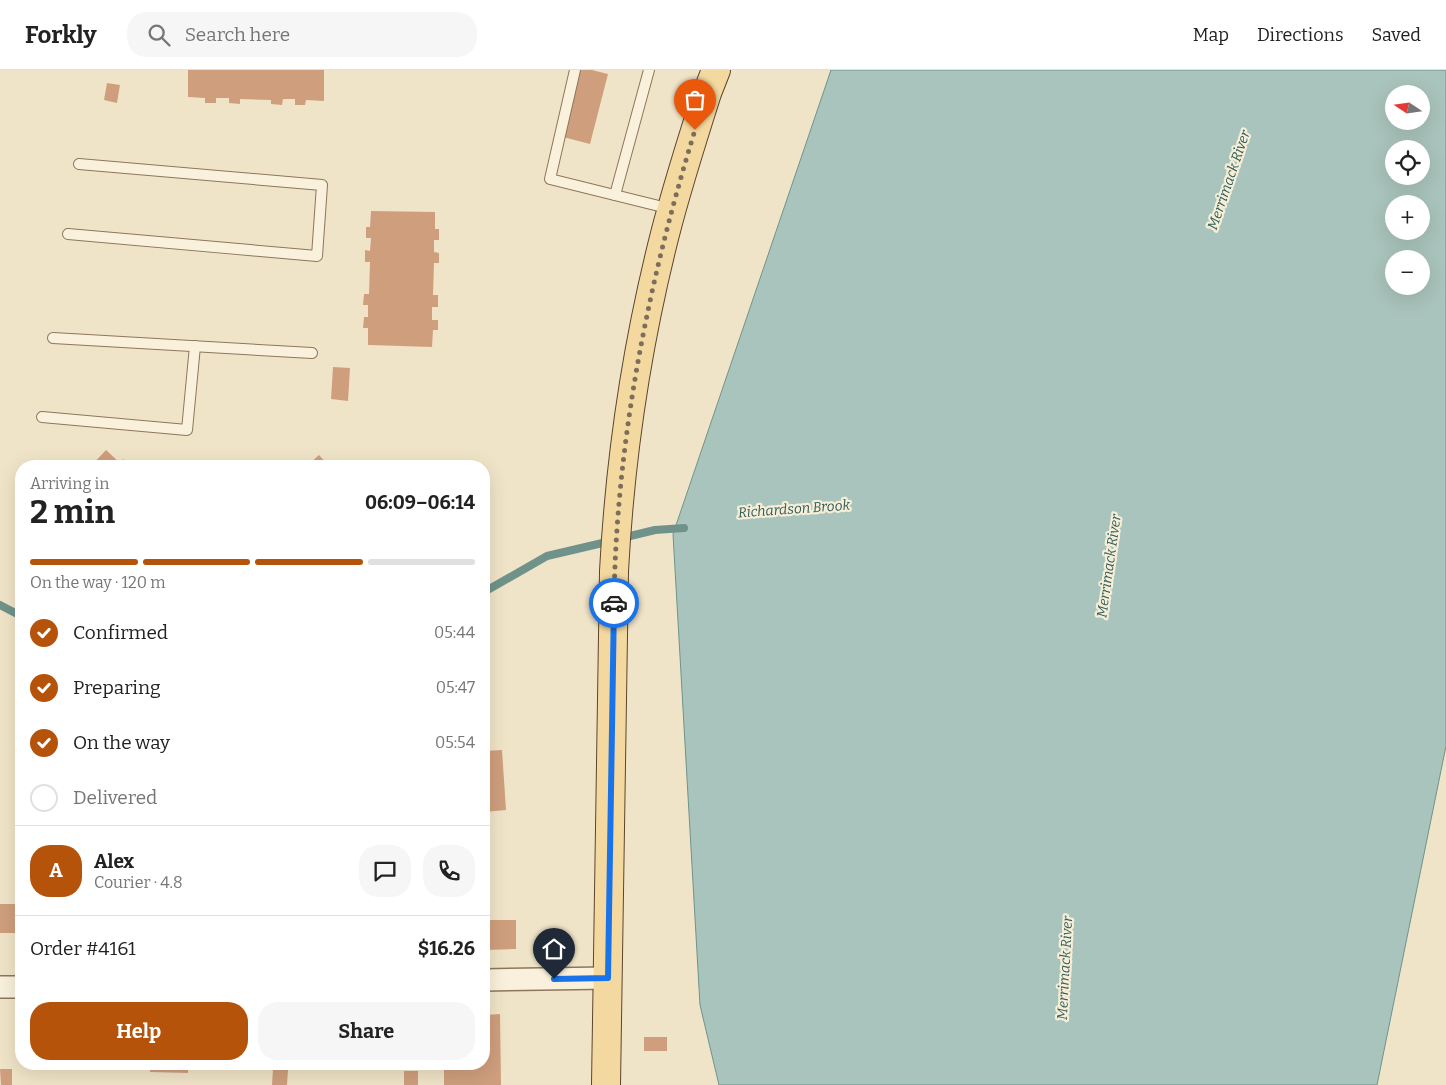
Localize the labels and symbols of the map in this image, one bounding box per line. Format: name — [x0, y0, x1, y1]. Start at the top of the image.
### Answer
pin — [674, 79, 716, 130]
north arrow — [1385, 85, 1430, 130]
water label: Merrimack River — [1204, 127, 1254, 232]
water label: Richardson Brook — [737, 497, 851, 521]
water label: Merrimack River — [1093, 512, 1125, 619]
courier — [589, 578, 639, 628]
water label: Merrimack River — [1054, 914, 1076, 1020]
pin — [533, 928, 575, 979]

